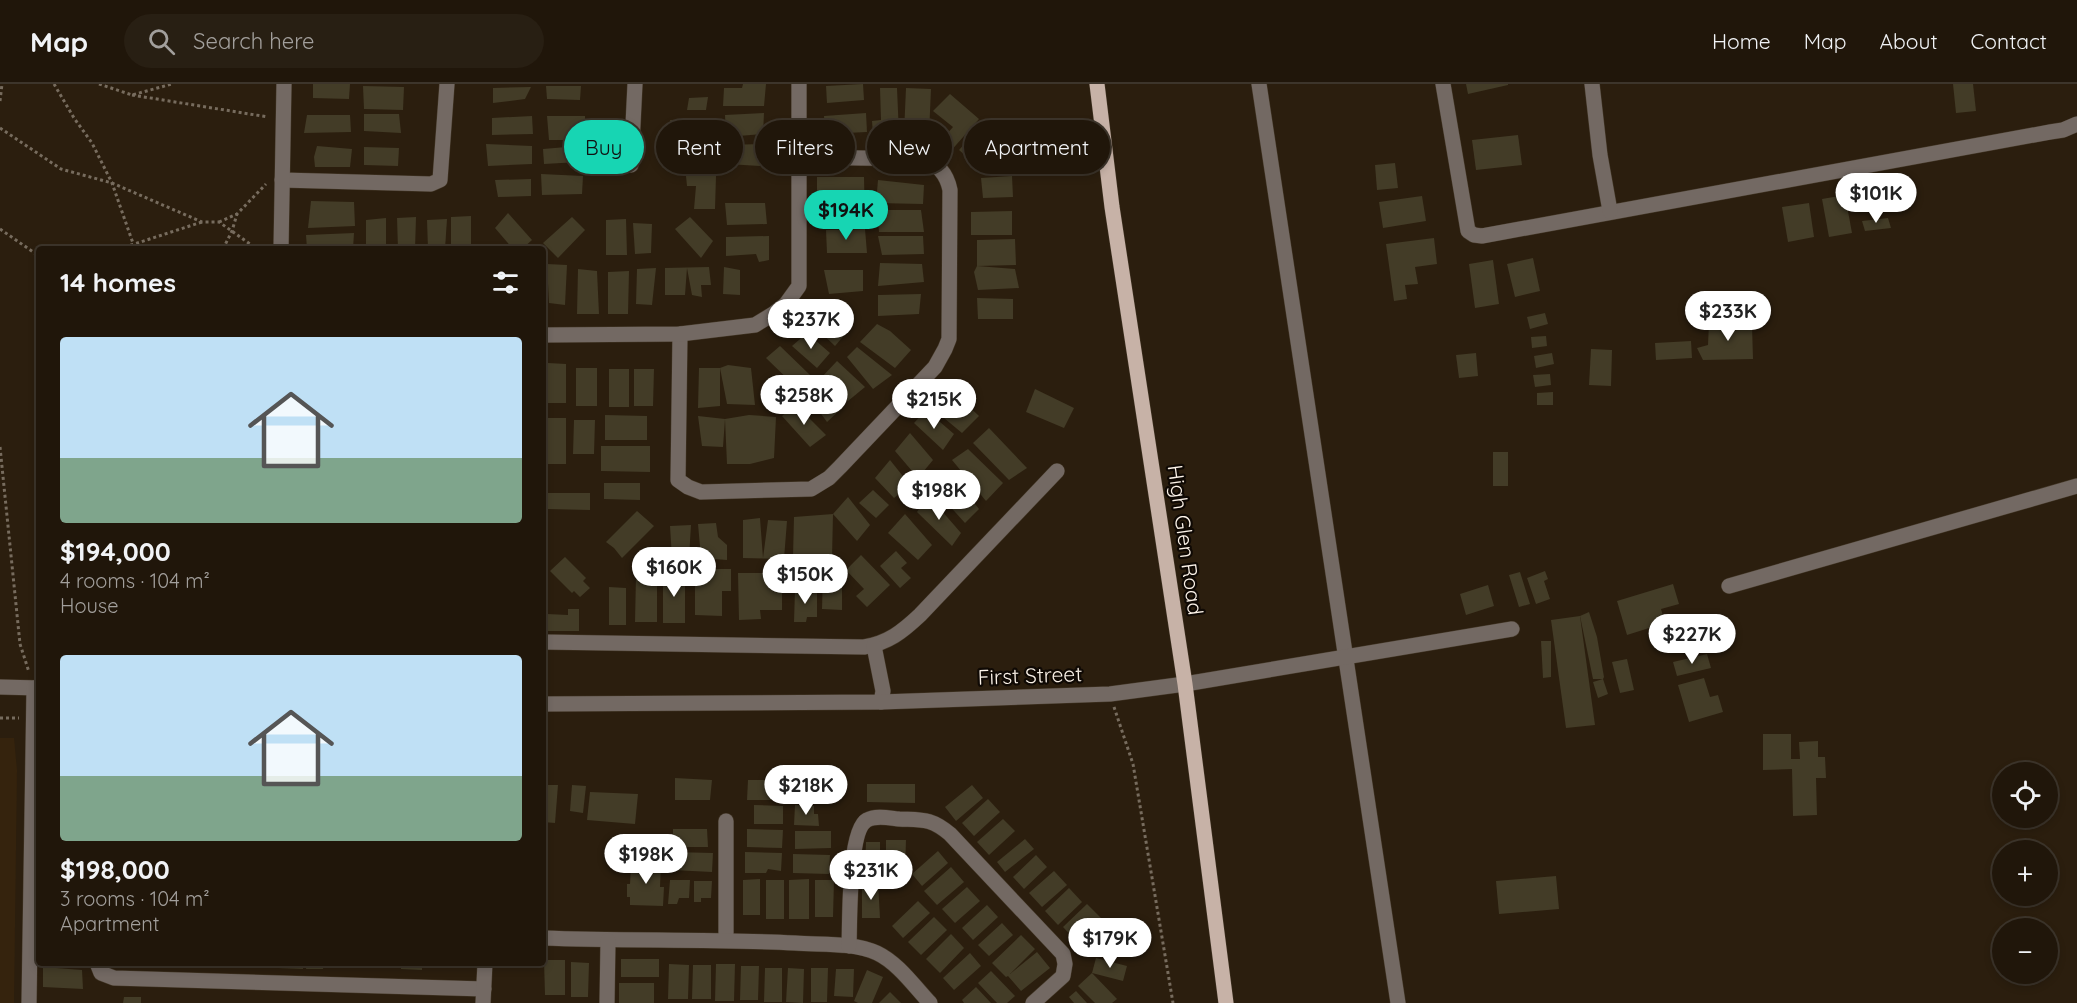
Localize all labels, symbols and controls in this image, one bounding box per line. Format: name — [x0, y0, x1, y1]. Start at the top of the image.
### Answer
search box — [124, 14, 544, 68]
text: Map — [30, 24, 88, 59]
icon: search — [145, 25, 178, 58]
text: Search here — [193, 27, 315, 55]
text: Home — [1712, 28, 1771, 54]
text: Map — [1804, 28, 1847, 54]
text: About — [1880, 28, 1938, 54]
text: Contact — [1971, 28, 2047, 54]
chip: Buy — [564, 120, 644, 174]
chip: Rent — [656, 120, 743, 174]
chip: Filters — [755, 120, 855, 174]
chip: New — [867, 120, 952, 174]
chip: Apartment — [964, 120, 1110, 174]
pin: $101K — [1834, 173, 1918, 224]
text: $101K — [1850, 180, 1902, 205]
pin: $194K — [804, 190, 888, 241]
text: $194K — [818, 197, 874, 222]
text: 14 homes — [60, 266, 176, 299]
icon: filters — [489, 266, 522, 299]
pin: $233K — [1686, 291, 1770, 342]
text: $233K — [1699, 298, 1757, 323]
pin: $237K — [769, 299, 853, 350]
text: $237K — [782, 306, 840, 331]
pin: $258K — [762, 375, 846, 426]
icon: home — [237, 376, 345, 484]
pin: $215K — [892, 379, 976, 430]
text: $258K — [775, 382, 833, 407]
text: $215K — [906, 386, 962, 411]
street label: High Glen Road — [1163, 463, 1209, 617]
pin: $198K — [897, 470, 981, 521]
text: $198K — [911, 477, 967, 502]
text: $194,000 — [60, 535, 171, 568]
pin: $160K — [632, 547, 716, 598]
text: $160K — [646, 554, 702, 579]
pin: $150K — [763, 554, 847, 605]
text: $150K — [777, 561, 833, 586]
text: 4 rooms · 104 m² — [60, 568, 210, 593]
text: House — [60, 593, 119, 618]
pin: $227K — [1650, 614, 1734, 665]
text: $227K — [1663, 621, 1721, 646]
street label: First Street — [977, 660, 1083, 690]
icon: home — [237, 694, 345, 802]
map controls — [1992, 762, 2058, 984]
button: locate — [1992, 762, 2058, 828]
pin: $218K — [764, 765, 848, 816]
text: $218K — [778, 772, 834, 797]
pin: $198K — [604, 834, 688, 885]
button: + — [1992, 840, 2058, 906]
text: $198K — [618, 841, 674, 866]
pin: $231K — [829, 850, 913, 901]
text: $198,000 — [60, 853, 170, 886]
text: $231K — [844, 857, 898, 882]
text: 3 rooms · 104 m² — [60, 886, 210, 911]
text: Apartment — [60, 911, 160, 936]
pin: $179K — [1068, 918, 1152, 969]
button: − — [1992, 918, 2058, 984]
text: $179K — [1082, 925, 1138, 950]

